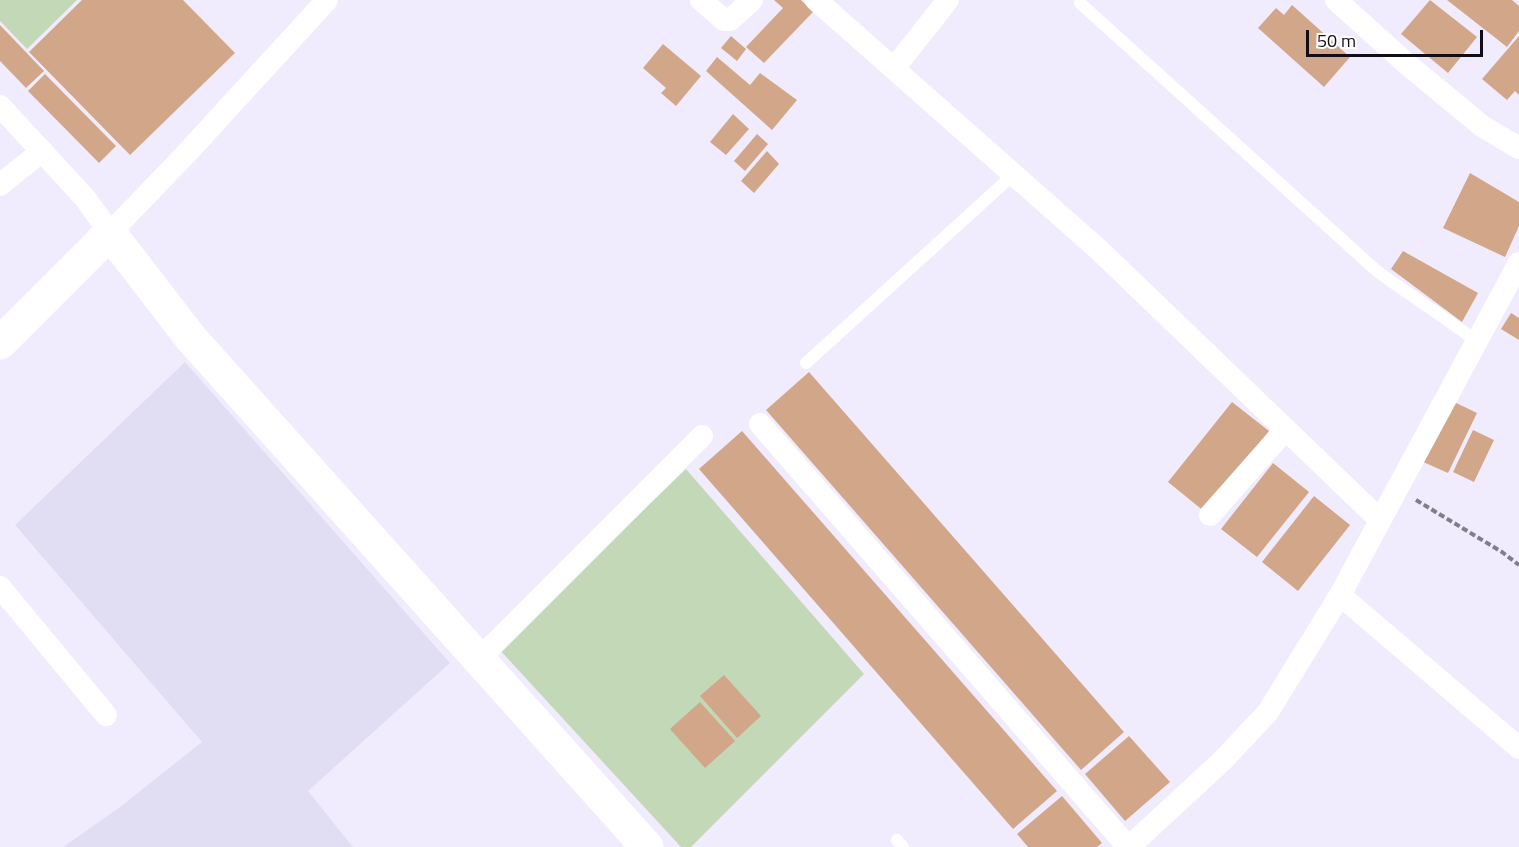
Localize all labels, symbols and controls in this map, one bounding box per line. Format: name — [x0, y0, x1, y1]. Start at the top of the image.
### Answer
scale bar — [1309, 18, 1486, 56]
text: 50 m — [1317, 27, 1356, 54]

